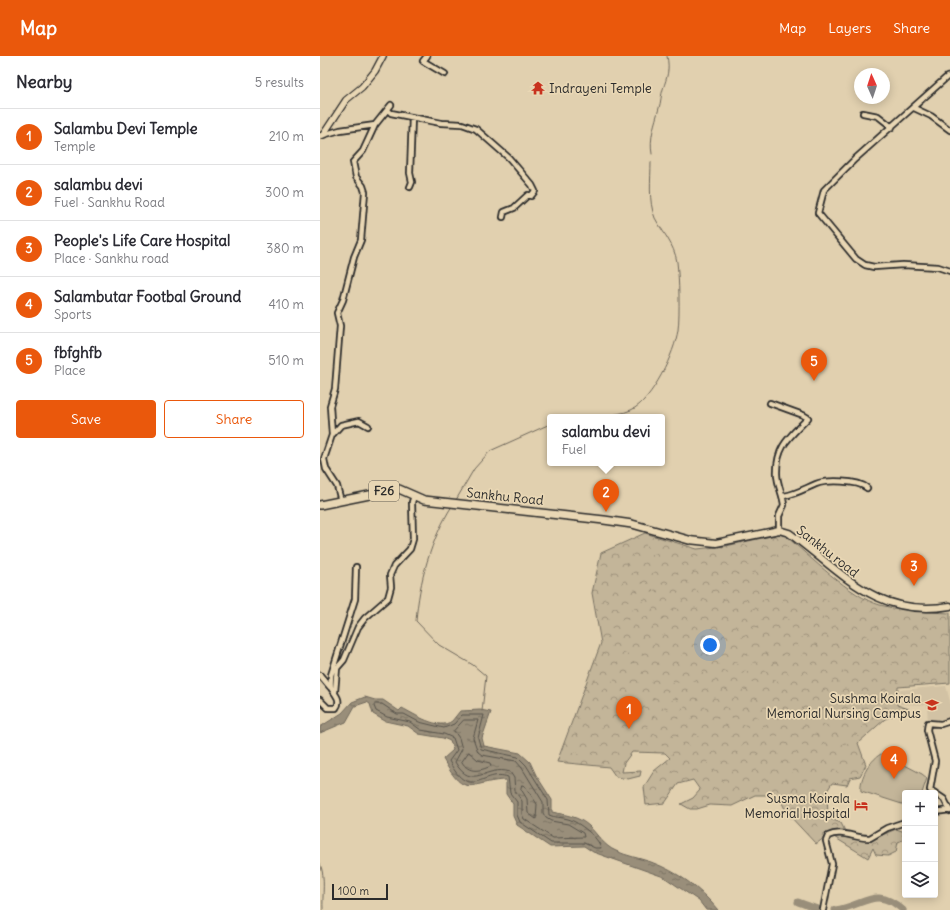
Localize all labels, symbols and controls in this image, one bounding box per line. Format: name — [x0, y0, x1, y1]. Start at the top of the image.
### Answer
text: Map — [20, 16, 57, 40]
text: Map — [779, 19, 806, 37]
text: Layers — [828, 19, 871, 37]
text: Share — [893, 19, 930, 37]
north arrow — [854, 68, 890, 104]
text: Nearby — [16, 71, 72, 93]
text: 5 results — [255, 74, 304, 91]
temple icon: Indrayeni Temple — [530, 80, 546, 96]
place label: Indrayeni Temple — [549, 80, 652, 97]
text: Salambu Devi Temple — [54, 119, 198, 138]
text: 1 — [26, 128, 32, 145]
text: 210 m — [269, 128, 304, 145]
text: Temple — [54, 138, 96, 155]
text: salambu devi — [54, 175, 143, 194]
text: 2 — [25, 184, 33, 201]
text: 300 m — [265, 184, 304, 201]
text: Fuel · Sankhu Road — [54, 194, 165, 211]
text: People's Life Care Hospital — [54, 231, 230, 250]
text: 3 — [25, 240, 33, 257]
text: 380 m — [266, 240, 304, 257]
text: Place · Sankhu road — [54, 250, 169, 267]
text: Salambutar Footbal Ground — [54, 287, 241, 306]
text: 4 — [25, 296, 33, 313]
text: 410 m — [268, 296, 304, 313]
text: Sports — [54, 306, 92, 323]
text: fbfghfb — [54, 343, 102, 362]
pin: 5 — [801, 348, 827, 381]
text: 5 — [25, 352, 33, 369]
text: 510 m — [268, 352, 304, 369]
text: Place — [54, 362, 85, 379]
button: Save — [16, 400, 156, 438]
button: Share — [164, 400, 304, 438]
popup — [547, 414, 665, 466]
text: salambu devi — [562, 422, 650, 441]
text: Fuel — [562, 441, 586, 458]
pin: 2 — [593, 479, 619, 512]
road number: F26 — [369, 481, 399, 501]
street label: Sankhu Road — [466, 484, 545, 509]
street label: Sankhu road — [793, 522, 863, 581]
pin: 3 — [901, 553, 927, 586]
your location — [700, 635, 720, 655]
place label: Sushma Koirala Memorial Nursing Campus — [767, 690, 921, 722]
pin: 1 — [616, 696, 642, 729]
school or university icon: Sushma Koirala Memorial Nursing Campus — [924, 697, 940, 713]
pin: 4 — [881, 746, 907, 779]
place label: Susma Koirala Memorial Hospital — [745, 790, 850, 822]
map controls — [902, 790, 938, 898]
button: + — [902, 790, 938, 826]
hotel icon: Susma Koirala Memorial Hospital — [853, 797, 869, 813]
button: − — [902, 826, 938, 862]
button: layers — [902, 862, 938, 898]
scale bar — [332, 882, 388, 901]
text: 100 m — [338, 884, 369, 898]

